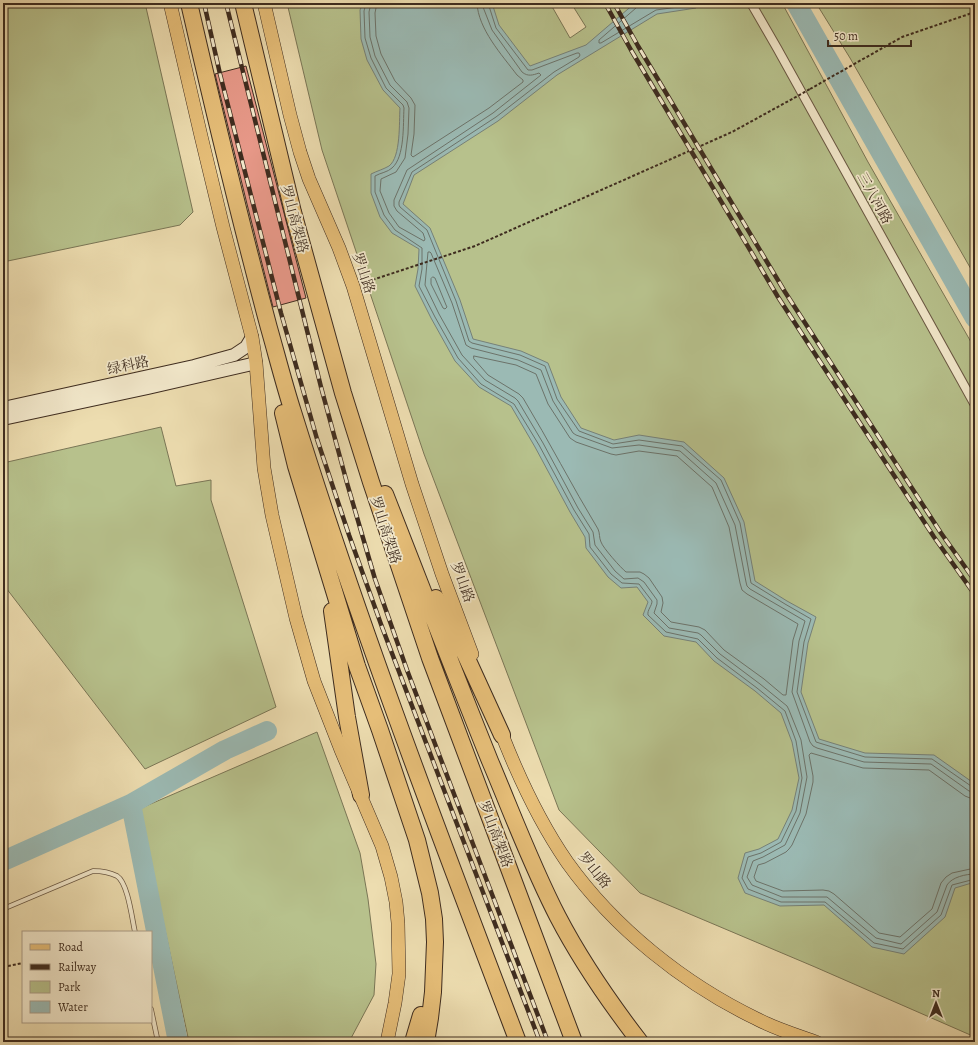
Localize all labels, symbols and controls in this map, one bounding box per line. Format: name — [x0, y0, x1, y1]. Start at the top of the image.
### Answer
scale bar — [828, 22, 911, 48]
text: 50 m — [834, 28, 858, 44]
street label: 三八河路 — [853, 169, 896, 227]
street label: 罗山高架路 — [276, 183, 313, 255]
street label: 罗山路 — [348, 250, 379, 296]
street label: 绿科路 — [106, 352, 151, 379]
street label: 罗山高架路 — [366, 494, 405, 566]
street label: 罗山路 — [446, 559, 479, 605]
street label: 罗山高架路 — [474, 798, 517, 870]
street label: 罗山路 — [574, 848, 615, 893]
legend — [22, 931, 152, 1023]
text: Road — [58, 939, 84, 955]
text: Railway — [58, 959, 97, 975]
text: Park — [58, 979, 81, 995]
north arrow — [916, 983, 956, 1023]
text: N — [932, 986, 940, 1001]
text: Water — [57, 999, 88, 1015]

